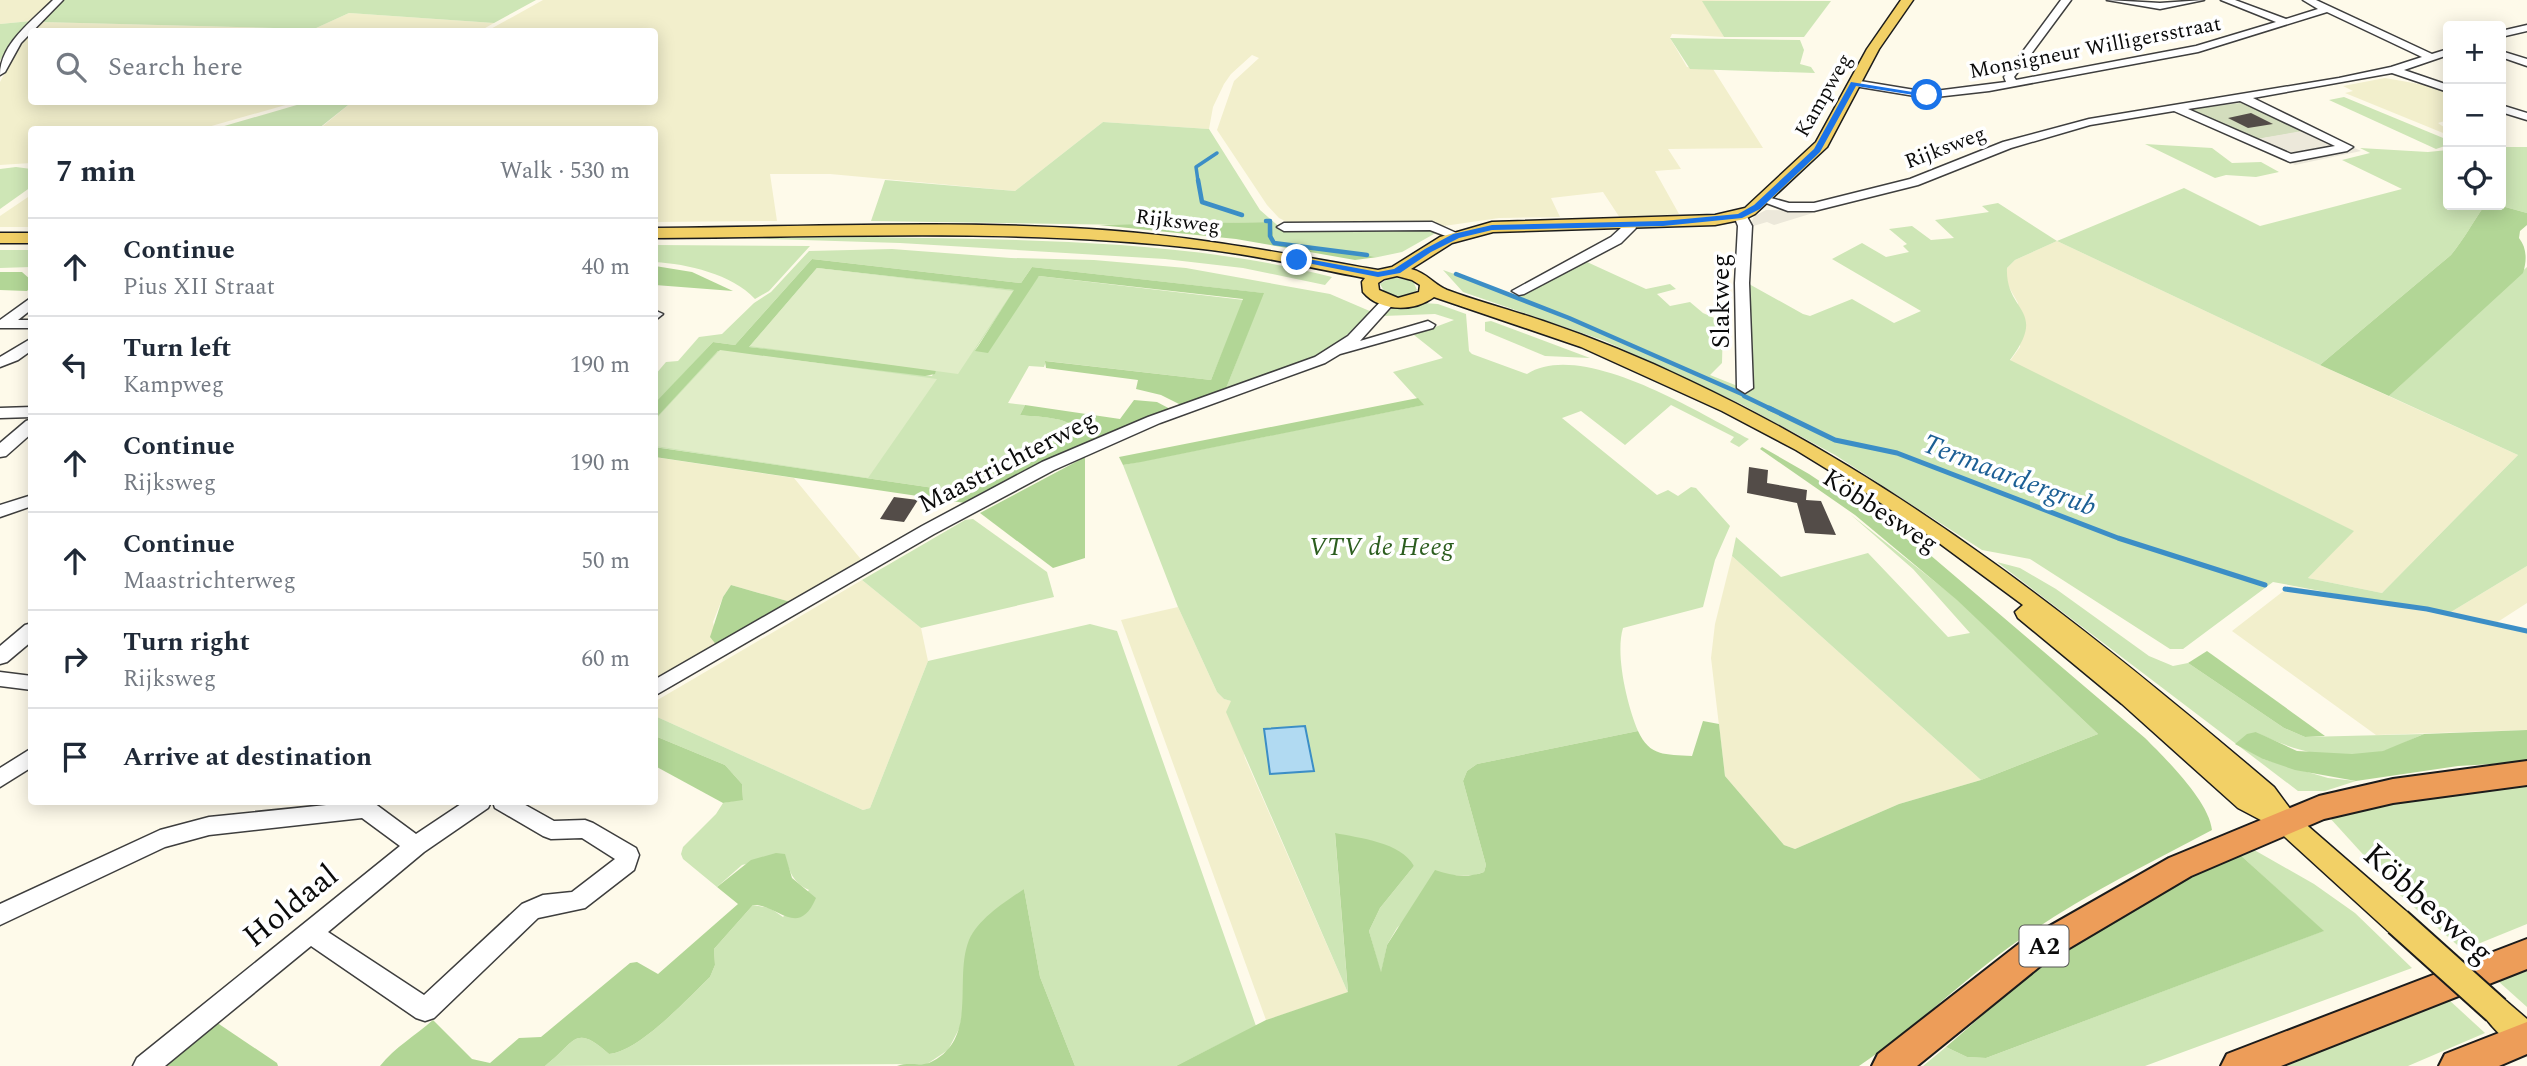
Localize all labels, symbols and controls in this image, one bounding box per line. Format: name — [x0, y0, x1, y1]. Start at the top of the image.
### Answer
street label: Monsigneur Willigersstraat — [1967, 8, 2224, 88]
map controls — [2443, 21, 2506, 210]
button: + — [2443, 21, 2506, 84]
search box — [28, 28, 658, 105]
text: Search here — [108, 47, 243, 87]
icon: search — [52, 48, 90, 86]
street label: Kampweg — [1787, 48, 1861, 143]
route start — [1911, 79, 1942, 110]
button: − — [2443, 84, 2506, 147]
street label: Rijksweg — [1900, 118, 1991, 178]
button: locate — [2443, 147, 2506, 210]
text: 7 min — [56, 149, 136, 195]
text: Walk · 530 m — [500, 154, 630, 189]
street label: Rijksweg — [1134, 201, 1222, 243]
text: Continue — [123, 230, 235, 270]
route end — [1281, 244, 1312, 275]
icon: ahead — [56, 248, 94, 286]
text: 40 m — [581, 250, 630, 285]
street label: Slakweg — [1701, 254, 1741, 348]
text: Pius XII Straat — [123, 270, 275, 305]
text: Turn left — [123, 328, 231, 368]
icon: left — [56, 346, 94, 384]
text: 190 m — [570, 348, 630, 383]
text: Kampweg — [123, 368, 224, 403]
street label: Maastrichterweg — [911, 400, 1104, 524]
water label: Termaardergrub — [1916, 422, 2103, 528]
text: Continue — [123, 426, 235, 466]
icon: ahead — [56, 444, 94, 482]
text: 190 m — [570, 446, 630, 481]
street label: Köbbesweg — [1814, 458, 1946, 563]
text: Rijksweg — [123, 466, 216, 501]
text: Continue — [123, 524, 235, 564]
park label: VTV de Heeg — [1309, 527, 1455, 567]
icon: ahead — [56, 542, 94, 580]
text: 50 m — [581, 544, 630, 579]
text: Maastrichterweg — [123, 564, 296, 599]
text: Turn right — [123, 622, 250, 662]
icon: right — [56, 640, 94, 678]
text: 60 m — [581, 642, 630, 677]
text: Rijksweg — [123, 662, 216, 697]
text: Arrive at destination — [123, 737, 372, 777]
icon: arrive — [56, 738, 94, 776]
street label: Köbbesweg — [2352, 832, 2504, 976]
street label: Holdaal — [232, 852, 350, 960]
road number: A2 — [2020, 926, 2068, 966]

